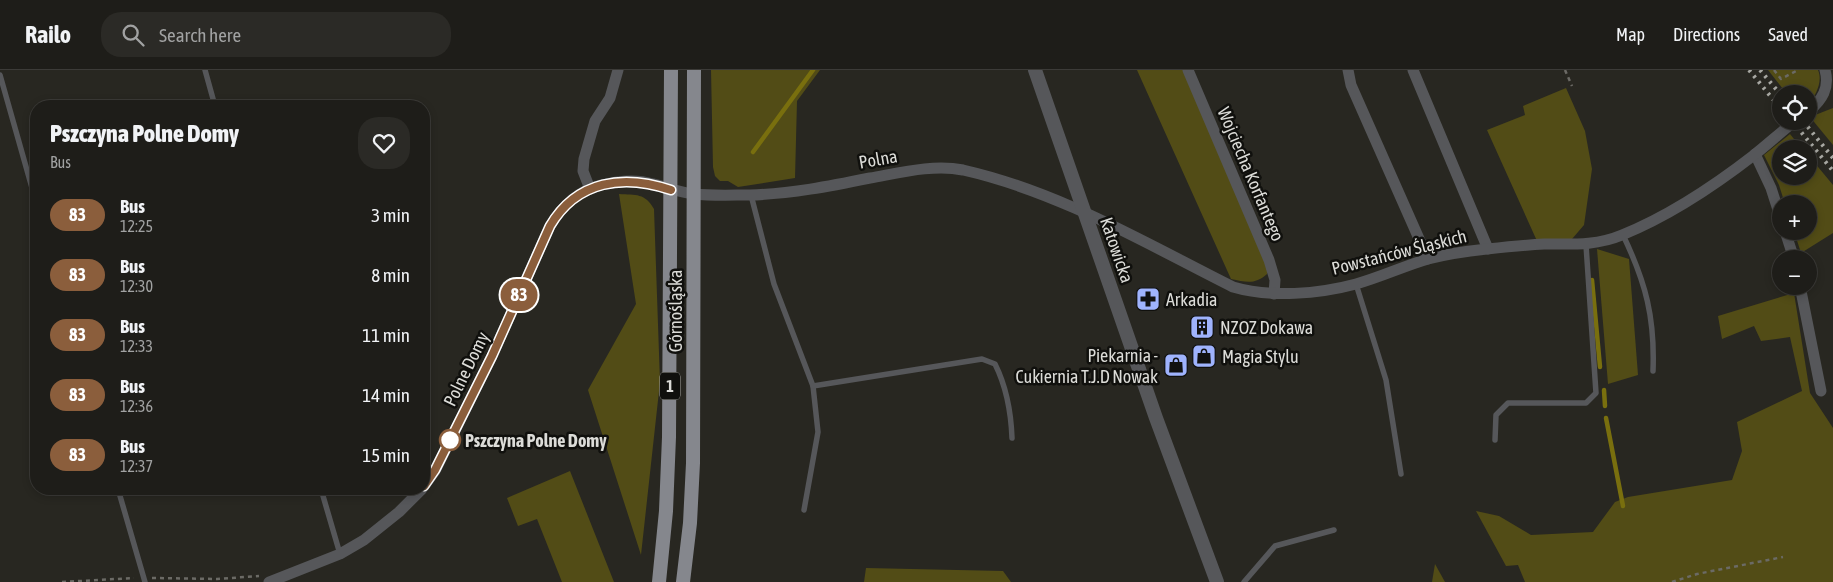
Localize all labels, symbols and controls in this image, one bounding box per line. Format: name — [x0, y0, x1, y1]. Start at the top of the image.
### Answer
search box — [101, 12, 451, 57]
text: Railo — [25, 21, 71, 48]
icon: search — [119, 21, 147, 49]
text: Search here — [159, 24, 241, 46]
text: Map — [1616, 24, 1645, 45]
text: Directions — [1673, 24, 1740, 45]
text: Saved — [1768, 24, 1808, 45]
map controls — [1772, 85, 1817, 295]
button: locate — [1772, 85, 1817, 130]
street label: Wojciecha Korfantego — [1213, 104, 1289, 244]
button: heart — [358, 117, 410, 169]
text: Pszczyna Polne Domy — [50, 120, 239, 147]
button: layers — [1772, 140, 1817, 185]
street label: Polna — [857, 145, 899, 173]
text: Bus — [50, 153, 71, 171]
text: Bus — [120, 195, 145, 217]
button: + — [1772, 195, 1817, 240]
text: 83 — [69, 204, 86, 225]
text: 3 min — [371, 204, 410, 226]
street label: Katowicka — [1096, 214, 1138, 286]
text: 12:25 — [120, 217, 153, 235]
street label: Powstańców Śląskich — [1329, 225, 1469, 279]
button: − — [1772, 250, 1817, 295]
text: Bus — [120, 255, 145, 277]
text: 83 — [69, 264, 86, 285]
text: 8 min — [371, 264, 410, 286]
street label: Górnośląska — [665, 270, 686, 352]
text: 12:30 — [120, 277, 153, 295]
line badge: 83 — [496, 279, 542, 311]
text: 83 — [511, 284, 527, 305]
pharmacy icon: Arkadia — [1135, 286, 1161, 312]
place label: Arkadia — [1166, 289, 1217, 310]
building icon: NZOZ Dokawa — [1189, 314, 1215, 340]
text: Bus — [120, 315, 145, 337]
place label: NZOZ Dokawa — [1220, 317, 1313, 338]
text: 83 — [69, 324, 86, 345]
text: 11 min — [362, 324, 410, 346]
street label: Polne Domy — [439, 328, 493, 410]
text: 12:33 — [120, 337, 153, 355]
shop icon: Magia Stylu — [1191, 343, 1217, 369]
place label: Piekarnia - Cukiernia T.J.D Nowak — [1015, 345, 1158, 387]
place label: Magia Stylu — [1222, 346, 1299, 367]
shop icon: Piekarnia - Cukiernia T.J.D Nowak — [1163, 352, 1189, 378]
road number: 1 — [660, 372, 680, 400]
text: Bus — [120, 375, 145, 397]
text: 83 — [69, 384, 86, 405]
text: 14 min — [362, 384, 410, 406]
text: 12:36 — [120, 397, 153, 415]
marker: Pszczyna Polne Domy — [439, 429, 461, 451]
place label: Pszczyna Polne Domy — [465, 430, 607, 451]
text: Bus — [120, 435, 145, 457]
text: 83 — [69, 444, 86, 465]
text: 15 min — [362, 444, 410, 466]
text: 12:37 — [120, 457, 153, 475]

